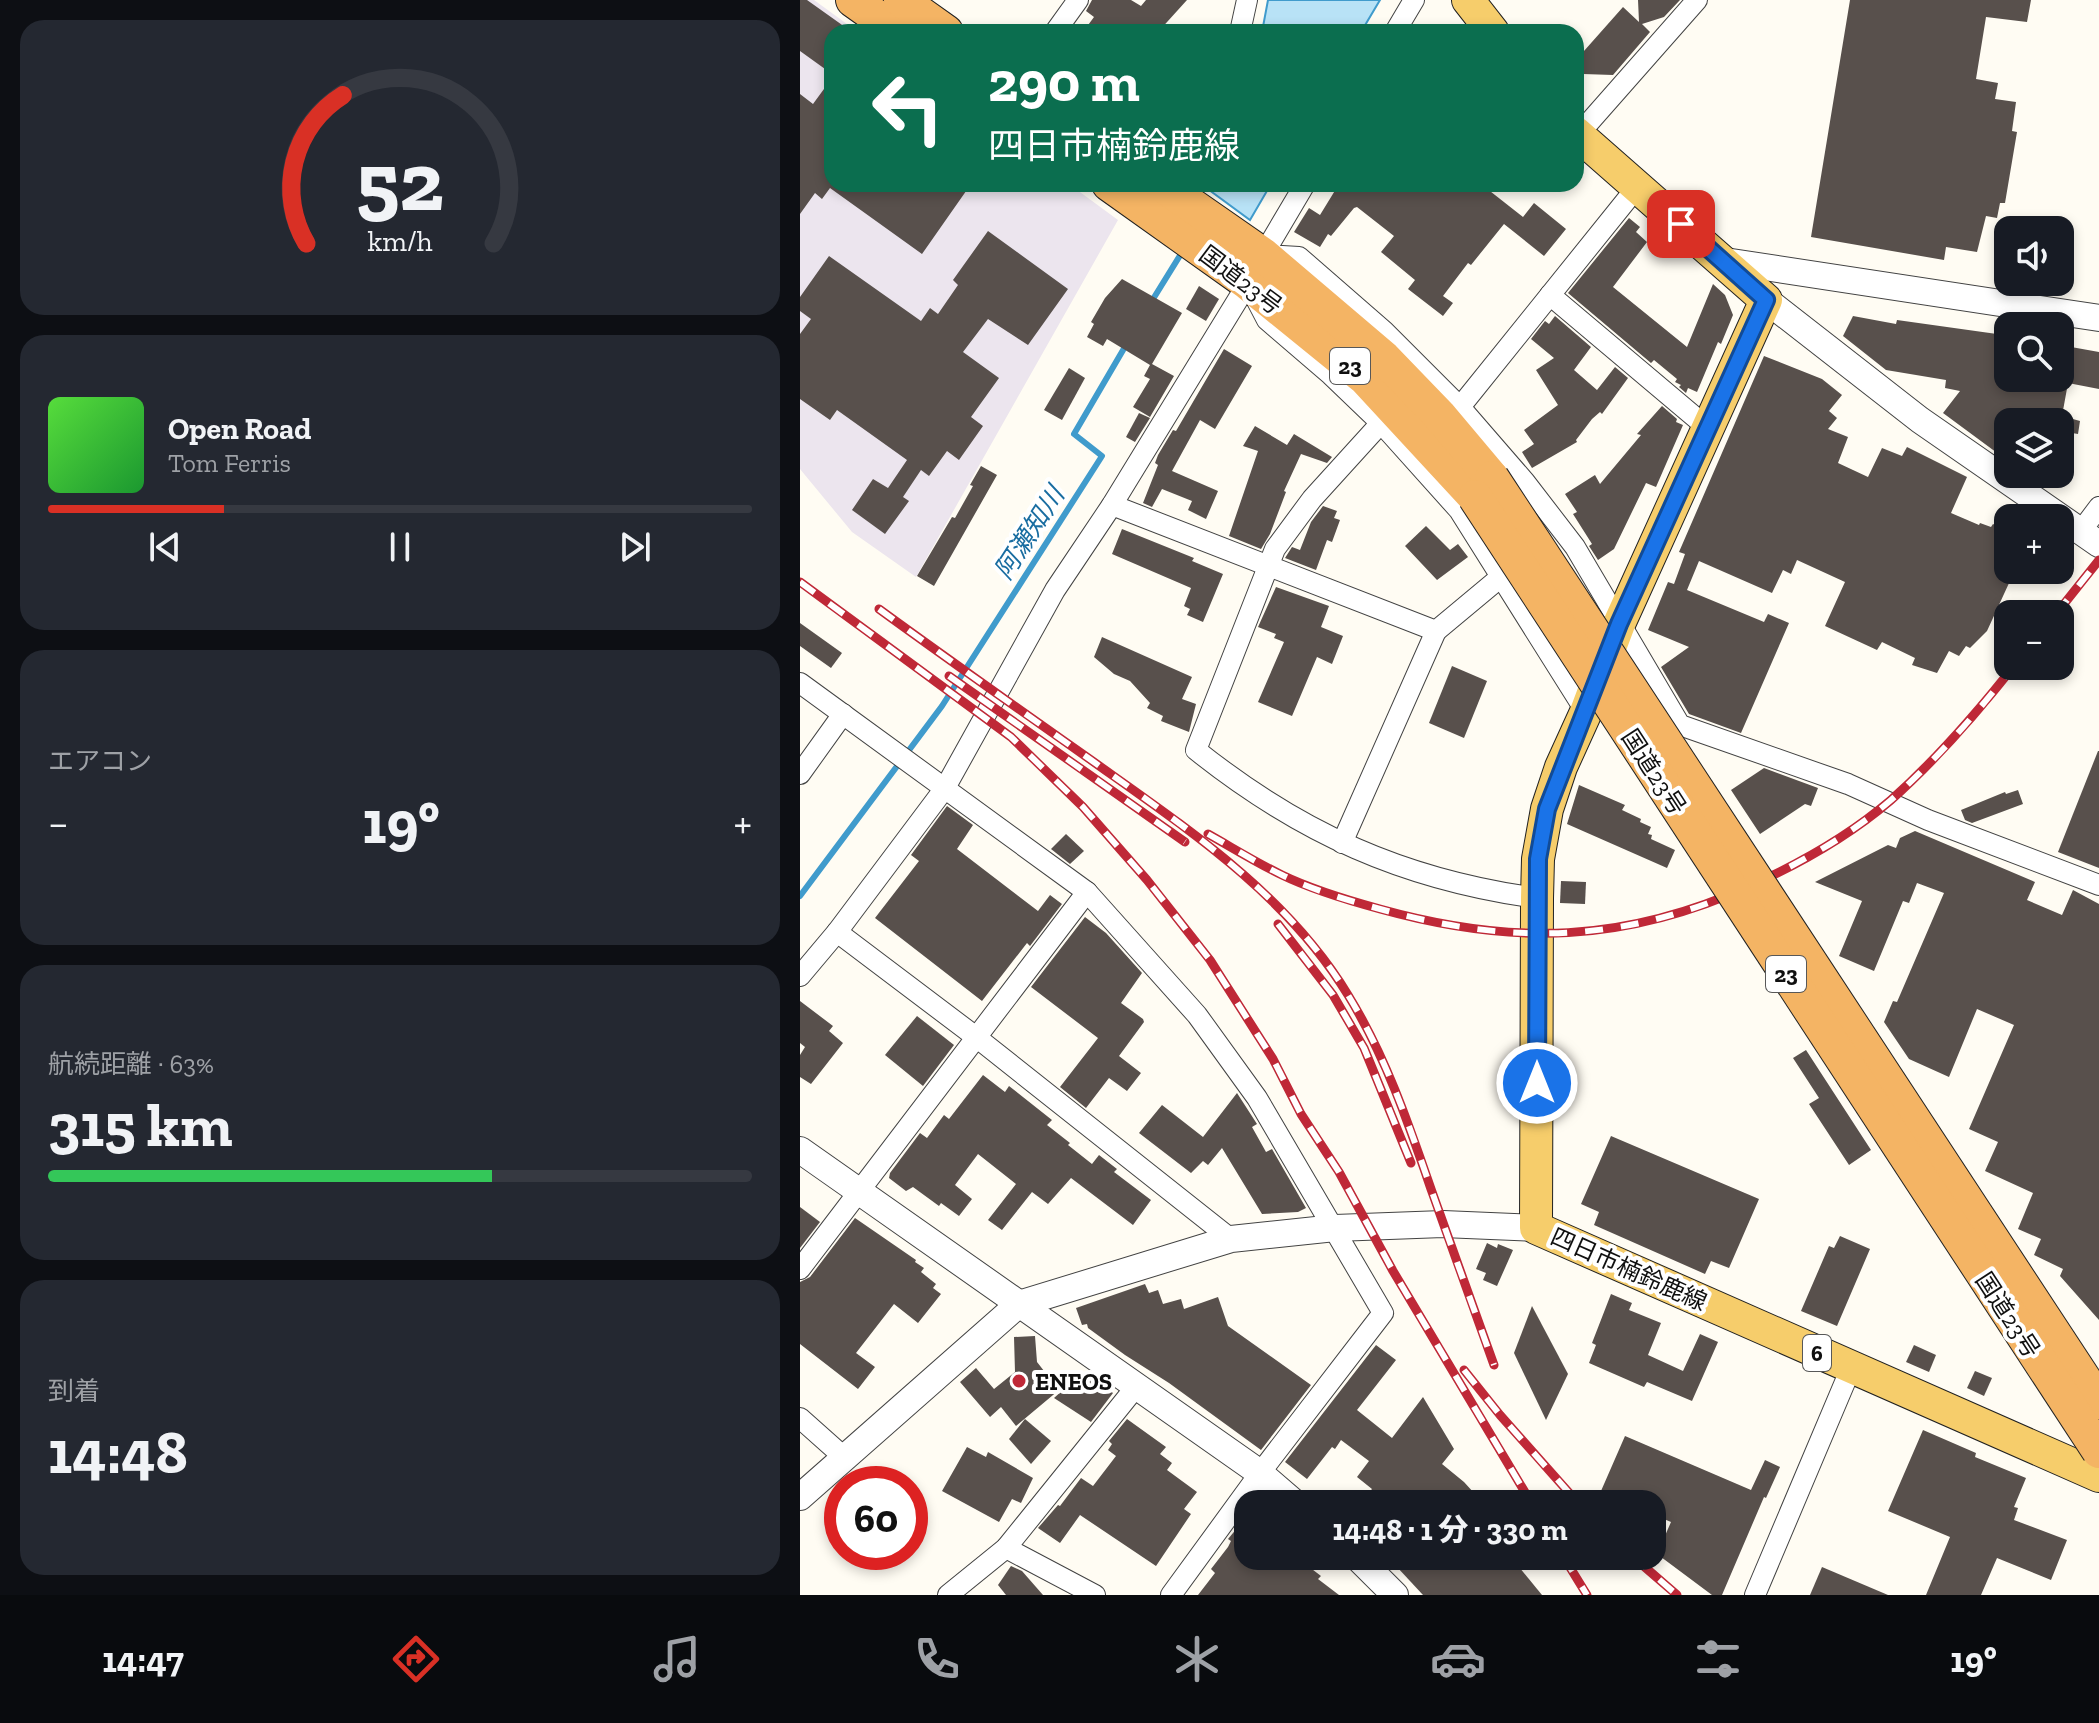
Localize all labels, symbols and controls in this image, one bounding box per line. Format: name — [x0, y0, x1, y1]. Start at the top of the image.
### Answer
text: 290 m — [988, 48, 1140, 115]
icon: left — [856, 56, 960, 160]
text: 四日市楠鈴鹿線 — [988, 124, 1240, 167]
text: 52 — [356, 130, 444, 230]
pin — [1647, 190, 1715, 258]
icon: arrive — [1659, 202, 1703, 246]
map controls — [1994, 216, 2074, 680]
button: sound — [1994, 216, 2074, 296]
text: km/h — [367, 224, 433, 258]
street label: 国道23号 — [1194, 239, 1288, 321]
button: search — [1994, 312, 2074, 392]
road number: 23 — [1330, 348, 1370, 384]
button: layers — [1994, 408, 2074, 488]
text: Open Road — [168, 411, 311, 447]
text: Tom Ferris — [168, 447, 291, 479]
water label: 阿瀬知川 — [987, 478, 1072, 585]
button: + — [1994, 504, 2074, 584]
icon: previous — [143, 525, 187, 569]
icon: pause — [378, 525, 422, 569]
icon: next — [613, 525, 657, 569]
button: − — [1994, 600, 2074, 680]
street label: 国道23号 — [1616, 724, 1692, 820]
text: エアコン — [48, 745, 152, 777]
text: 19° — [362, 786, 440, 858]
text: − — [48, 796, 69, 849]
text: + — [733, 796, 752, 849]
road number: 23 — [1766, 956, 1806, 992]
position arrow — [1495, 1041, 1579, 1125]
text: 航続距離 · 63% — [48, 1048, 214, 1080]
text: 315 km — [48, 1089, 233, 1161]
street label: 四日市楠鈴鹿線 — [1546, 1222, 1712, 1316]
street label: 国道23号 — [1970, 1267, 2046, 1363]
road number: 6 — [1803, 1335, 1831, 1371]
place label: ENEOS — [1035, 1367, 1112, 1396]
marker: ENEOS — [1010, 1372, 1028, 1390]
text: 到着 — [48, 1375, 100, 1407]
text: 14:48 — [48, 1416, 188, 1488]
speed limit sign: 60 — [824, 1466, 928, 1570]
text: 14:48 · 1 分 · 330 m — [1332, 1512, 1568, 1548]
icon: directions — [388, 1631, 444, 1687]
icon: music — [649, 1631, 705, 1687]
icon: phone — [909, 1631, 965, 1687]
icon: climate — [1169, 1631, 1225, 1687]
icon: car — [1430, 1631, 1486, 1687]
icon: filters — [1690, 1631, 1746, 1687]
text: 14:47 — [102, 1638, 184, 1681]
text: 19° — [1950, 1638, 1997, 1681]

